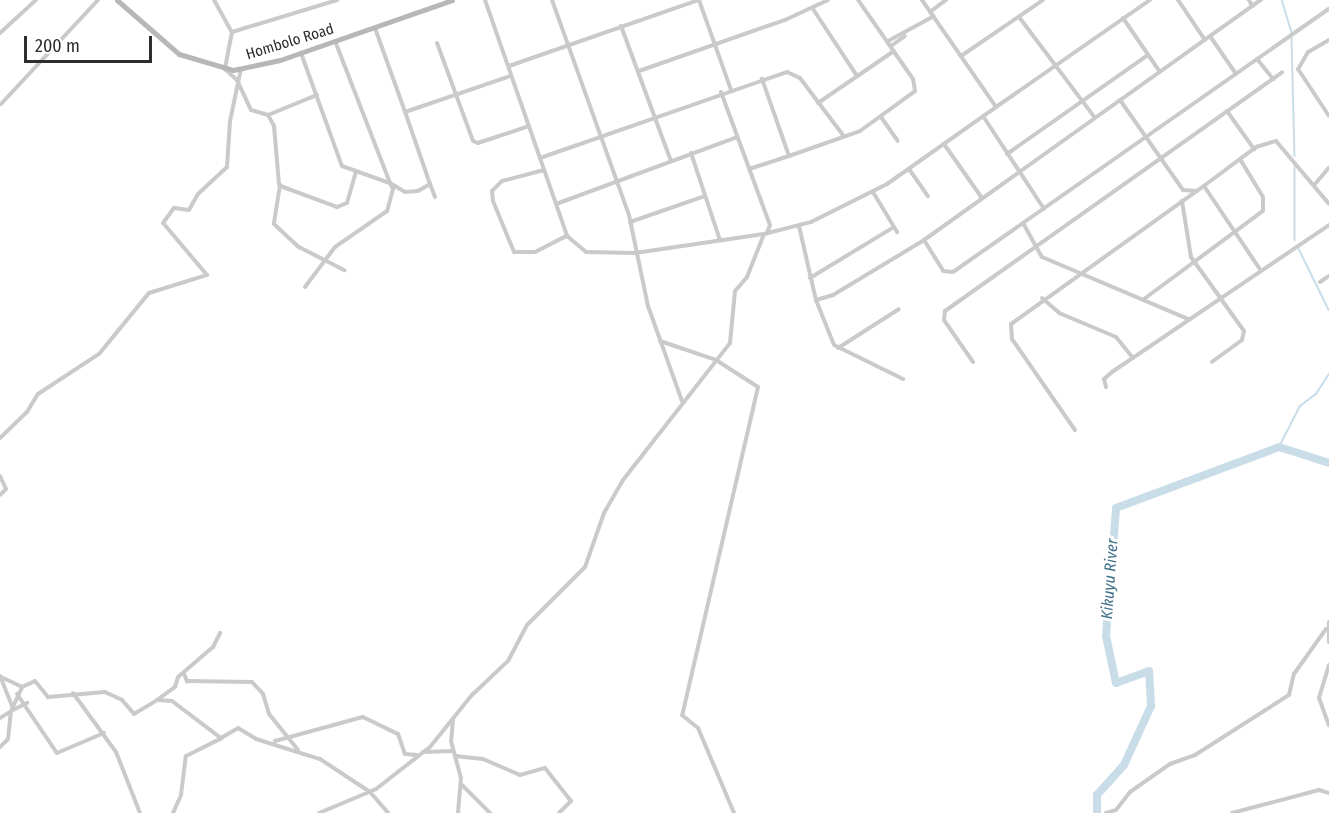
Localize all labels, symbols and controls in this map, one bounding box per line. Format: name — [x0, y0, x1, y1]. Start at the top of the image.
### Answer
street label: Hombolo Road — [244, 20, 336, 64]
scale bar — [27, 24, 154, 62]
text: 200 m — [35, 35, 80, 57]
water label: Kikuyu River — [1098, 538, 1122, 620]

